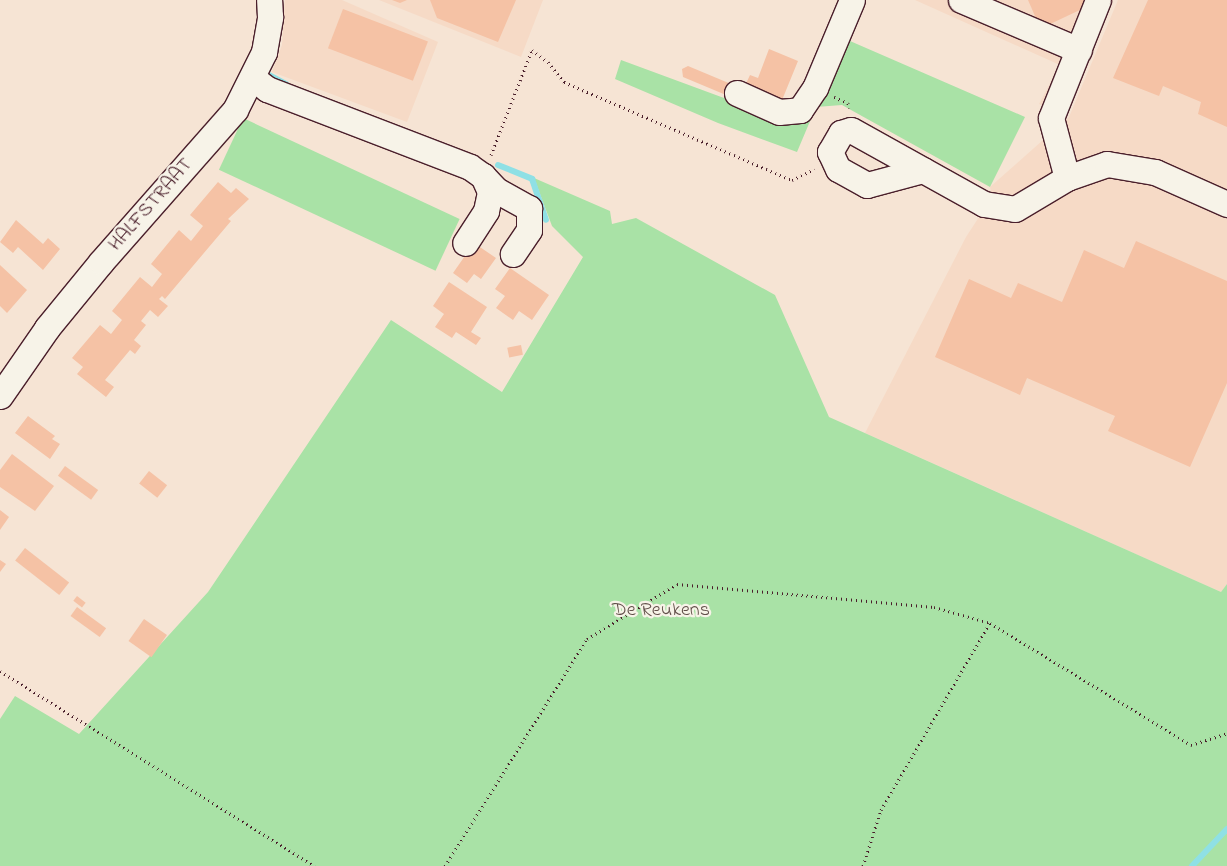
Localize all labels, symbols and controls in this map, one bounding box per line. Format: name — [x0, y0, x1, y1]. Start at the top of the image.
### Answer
street label: HALFSTRAAT — [104, 153, 198, 257]
park label: De Reukens — [612, 598, 710, 622]

